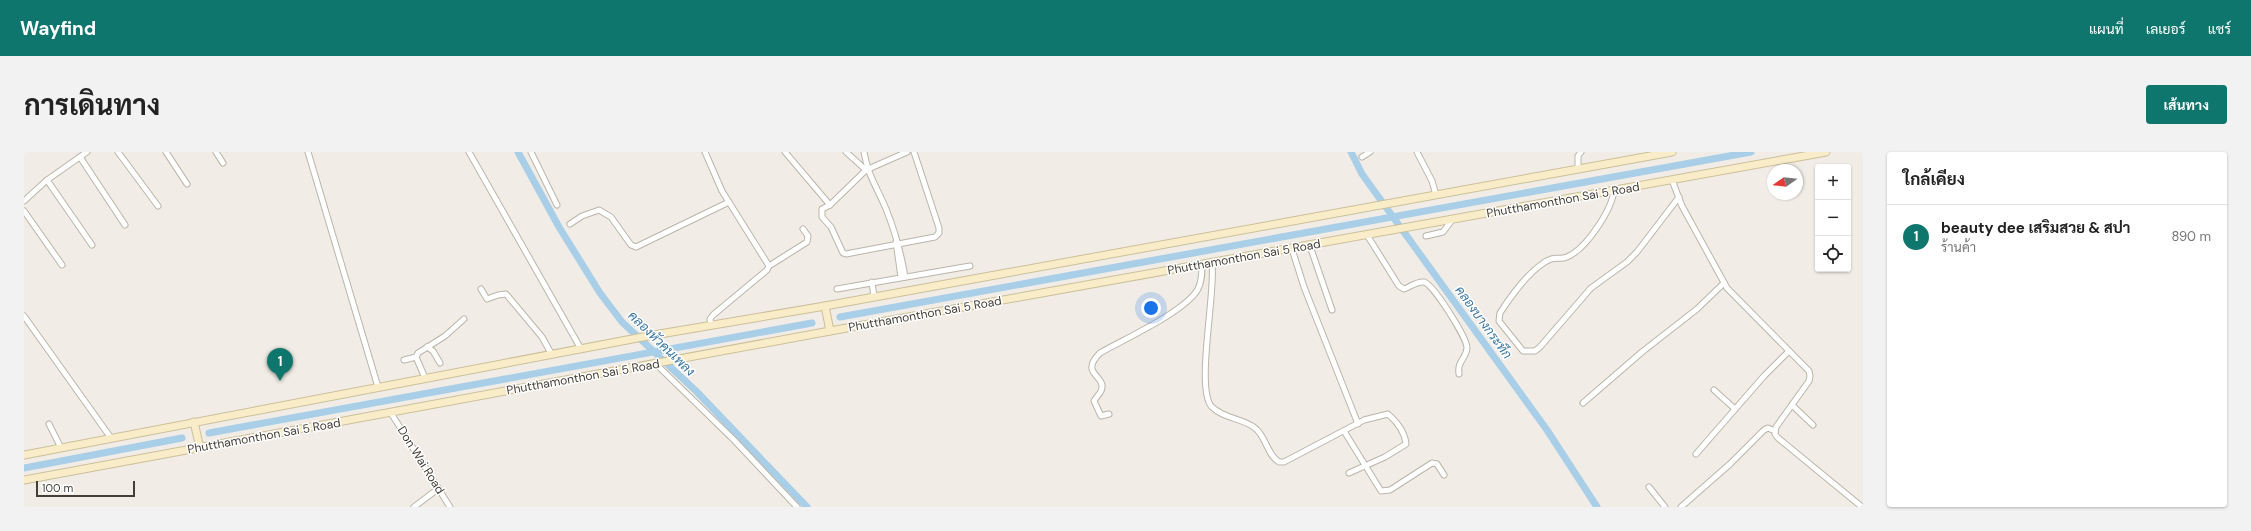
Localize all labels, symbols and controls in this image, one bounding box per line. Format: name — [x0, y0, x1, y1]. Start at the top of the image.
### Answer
text: Wayfind — [20, 16, 96, 41]
text: แผนที่ — [2089, 20, 2124, 38]
text: เลเยอร์ — [2146, 20, 2186, 38]
text: แชร์ — [2208, 20, 2231, 38]
button: เส้นทาง — [2146, 85, 2227, 124]
text: การเดินทาง — [24, 87, 160, 124]
north arrow — [1767, 164, 1803, 200]
map controls — [1815, 164, 1851, 272]
button: + — [1815, 164, 1851, 200]
text: ใกล้เคียง — [1903, 168, 1965, 190]
street label: Phutthamonthon Sai 5 Road — [1485, 179, 1641, 221]
button: − — [1815, 200, 1851, 236]
text: beauty dee เสริมสวย & สปา — [1941, 218, 2130, 238]
text: 1 — [1914, 228, 1918, 245]
text: 890 m — [2171, 228, 2211, 245]
street label: Phutthamonthon Sai 5 Road — [1166, 236, 1322, 278]
button: locate — [1815, 236, 1851, 272]
text: ร้านค้า — [1941, 239, 1976, 256]
water label: คลองบางกระทึก — [1451, 282, 1516, 362]
street label: Phutthamonthon Sai 5 Road — [847, 293, 1003, 335]
your location — [1141, 298, 1161, 318]
water label: คลองหัวคนเพลง — [625, 307, 699, 380]
pin: 1 — [267, 348, 293, 381]
street label: Phutthamonthon Sai 5 Road — [505, 356, 661, 398]
street label: Phutthamonthon Sai 5 Road — [186, 415, 342, 457]
street label: Don Wai Road — [394, 423, 448, 497]
scale bar — [36, 479, 135, 498]
text: 100 m — [42, 481, 73, 495]

